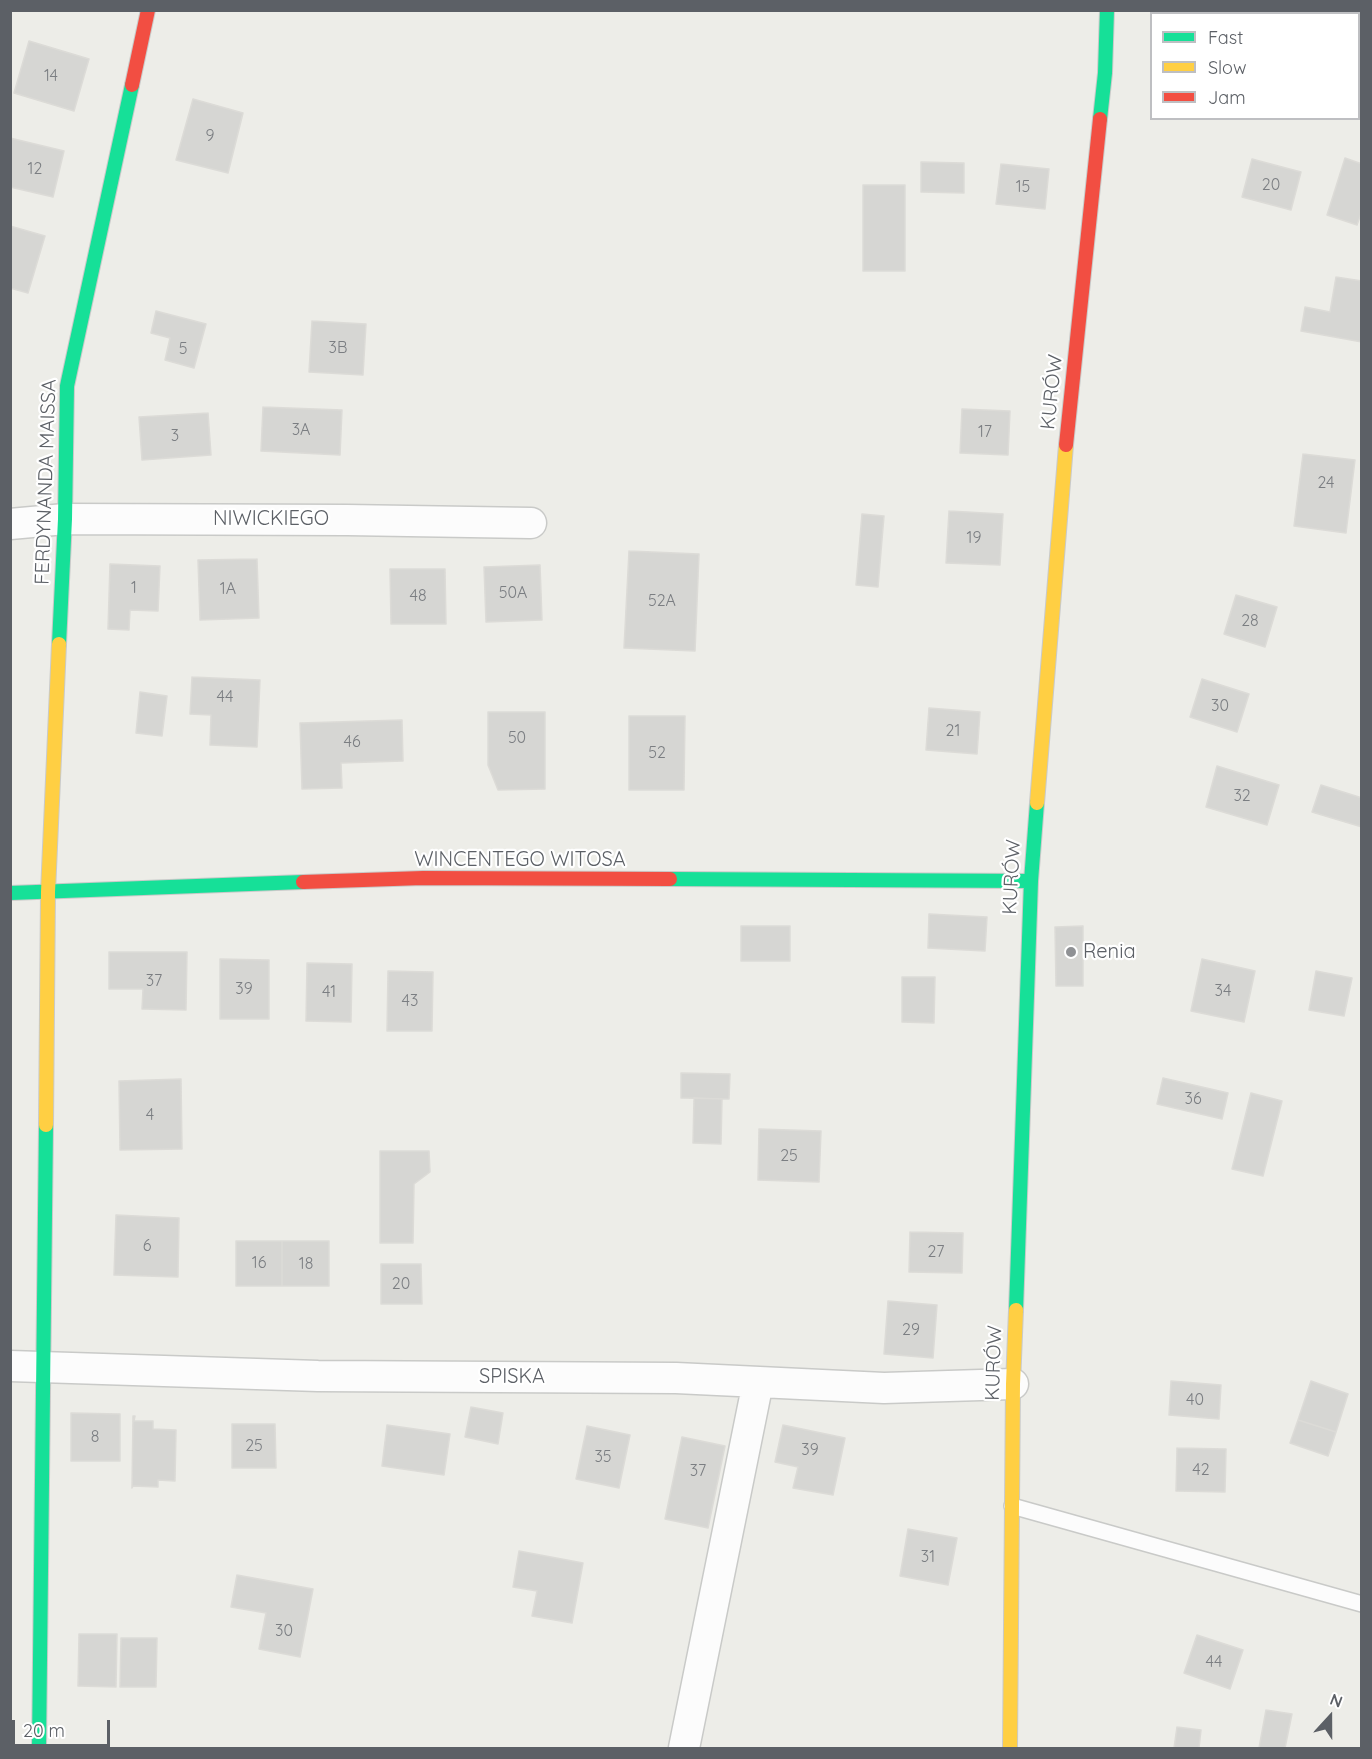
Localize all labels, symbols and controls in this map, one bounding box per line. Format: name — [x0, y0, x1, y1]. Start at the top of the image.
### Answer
legend — [1150, 12, 1360, 120]
text: Fast — [1208, 26, 1243, 49]
text: Slow — [1208, 56, 1246, 79]
house number: 14 — [44, 66, 58, 86]
text: Jam — [1208, 86, 1246, 109]
house number: 9 — [206, 126, 214, 146]
house number: 12 — [28, 159, 42, 179]
house number: 20 — [1262, 175, 1280, 195]
house number: 15 — [1016, 177, 1030, 197]
house number: 3B — [329, 338, 347, 358]
house number: 5 — [179, 339, 187, 359]
street label: KURÓW — [1036, 353, 1068, 431]
street label: FERDYNANDA MAISSA — [30, 379, 62, 585]
house number: 3A — [292, 420, 310, 440]
house number: 17 — [978, 422, 992, 442]
house number: 3 — [171, 426, 179, 446]
house number: 24 — [1317, 473, 1335, 493]
street label: NIWICKIEGO — [213, 507, 329, 531]
house number: 19 — [967, 528, 981, 548]
house number: 1 — [131, 578, 137, 598]
house number: 1A — [220, 579, 236, 599]
house number: 50A — [499, 583, 527, 603]
house number: 48 — [409, 586, 427, 606]
house number: 52A — [648, 591, 676, 611]
house number: 28 — [1241, 611, 1259, 631]
house number: 44 — [217, 687, 233, 707]
house number: 30 — [1211, 696, 1229, 716]
house number: 21 — [946, 721, 960, 741]
house number: 50 — [508, 728, 526, 748]
house number: 46 — [343, 732, 361, 752]
house number: 52 — [648, 743, 666, 763]
house number: 32 — [1233, 786, 1251, 806]
street label: KURÓW — [998, 839, 1026, 915]
street label: WINCENTEGO WITOSA — [414, 848, 626, 872]
place label: Renia — [1083, 940, 1136, 964]
marker: Renia — [1064, 945, 1078, 959]
house number: 37 — [146, 971, 162, 991]
house number: 39 — [235, 979, 253, 999]
house number: 34 — [1215, 981, 1231, 1001]
house number: 41 — [322, 982, 336, 1002]
house number: 43 — [402, 991, 418, 1011]
house number: 36 — [1185, 1089, 1201, 1109]
house number: 4 — [146, 1105, 154, 1125]
house number: 25 — [780, 1146, 798, 1166]
house number: 6 — [143, 1236, 151, 1256]
house number: 27 — [928, 1242, 944, 1262]
house number: 16 — [252, 1253, 266, 1273]
house number: 18 — [299, 1254, 313, 1274]
house number: 20 — [392, 1274, 410, 1294]
house number: 29 — [902, 1320, 920, 1340]
street label: KURÓW — [981, 1325, 1007, 1401]
street label: SPISKA — [479, 1365, 545, 1389]
house number: 40 — [1186, 1390, 1204, 1410]
house number: 8 — [91, 1427, 99, 1447]
house number: 25 — [245, 1436, 263, 1456]
house number: 39 — [801, 1440, 819, 1460]
house number: 35 — [594, 1447, 612, 1467]
house number: 42 — [1192, 1460, 1210, 1480]
house number: 37 — [690, 1461, 706, 1481]
house number: 31 — [921, 1547, 935, 1567]
house number: 30 — [275, 1621, 293, 1641]
house number: 44 — [1206, 1652, 1222, 1672]
north arrow — [1300, 1687, 1360, 1747]
text: N — [1327, 1689, 1346, 1712]
scale bar — [15, 1708, 112, 1746]
text: 20 m — [23, 1719, 65, 1742]

